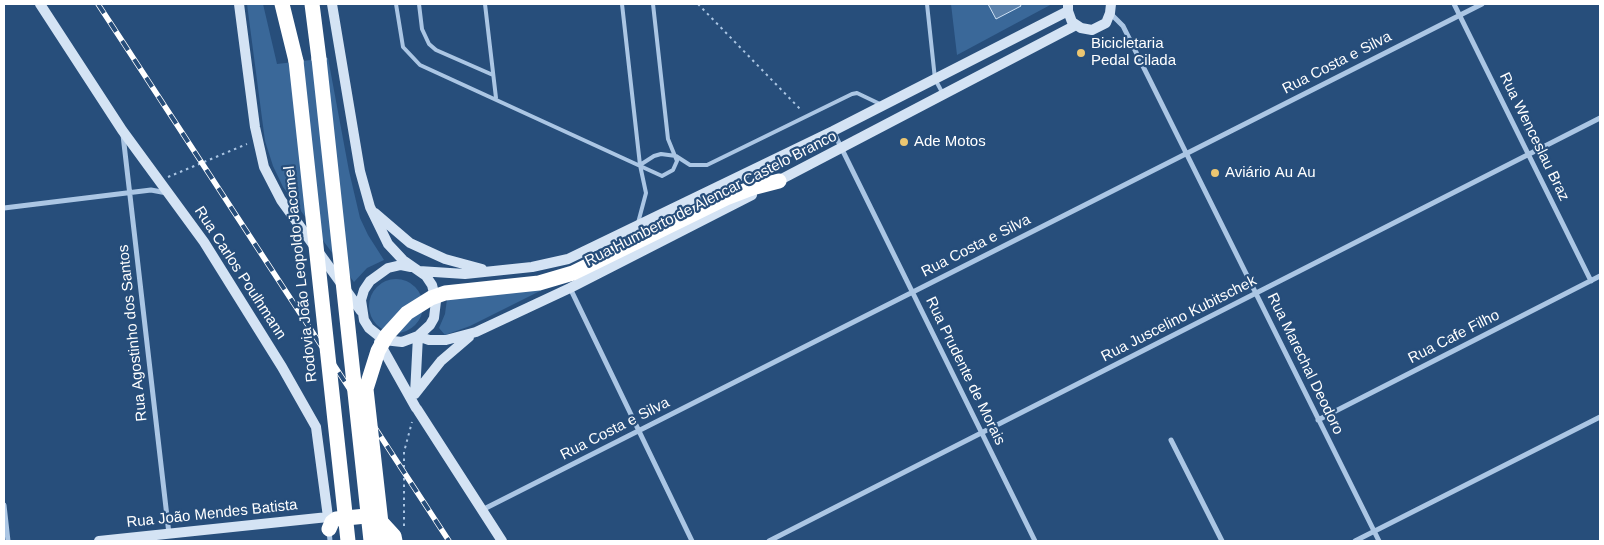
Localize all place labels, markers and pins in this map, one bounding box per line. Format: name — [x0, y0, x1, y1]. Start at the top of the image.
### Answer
place label: Bicicletaria Pedal Cilada — [1091, 35, 1176, 70]
marker: Bicicletaria Pedal Cilada — [1075, 47, 1087, 59]
place label: Ade Motos — [914, 133, 986, 151]
marker: Ade Motos — [898, 136, 910, 148]
place label: Aviário Au Au — [1225, 164, 1316, 182]
marker: Aviário Au Au — [1209, 167, 1221, 179]

